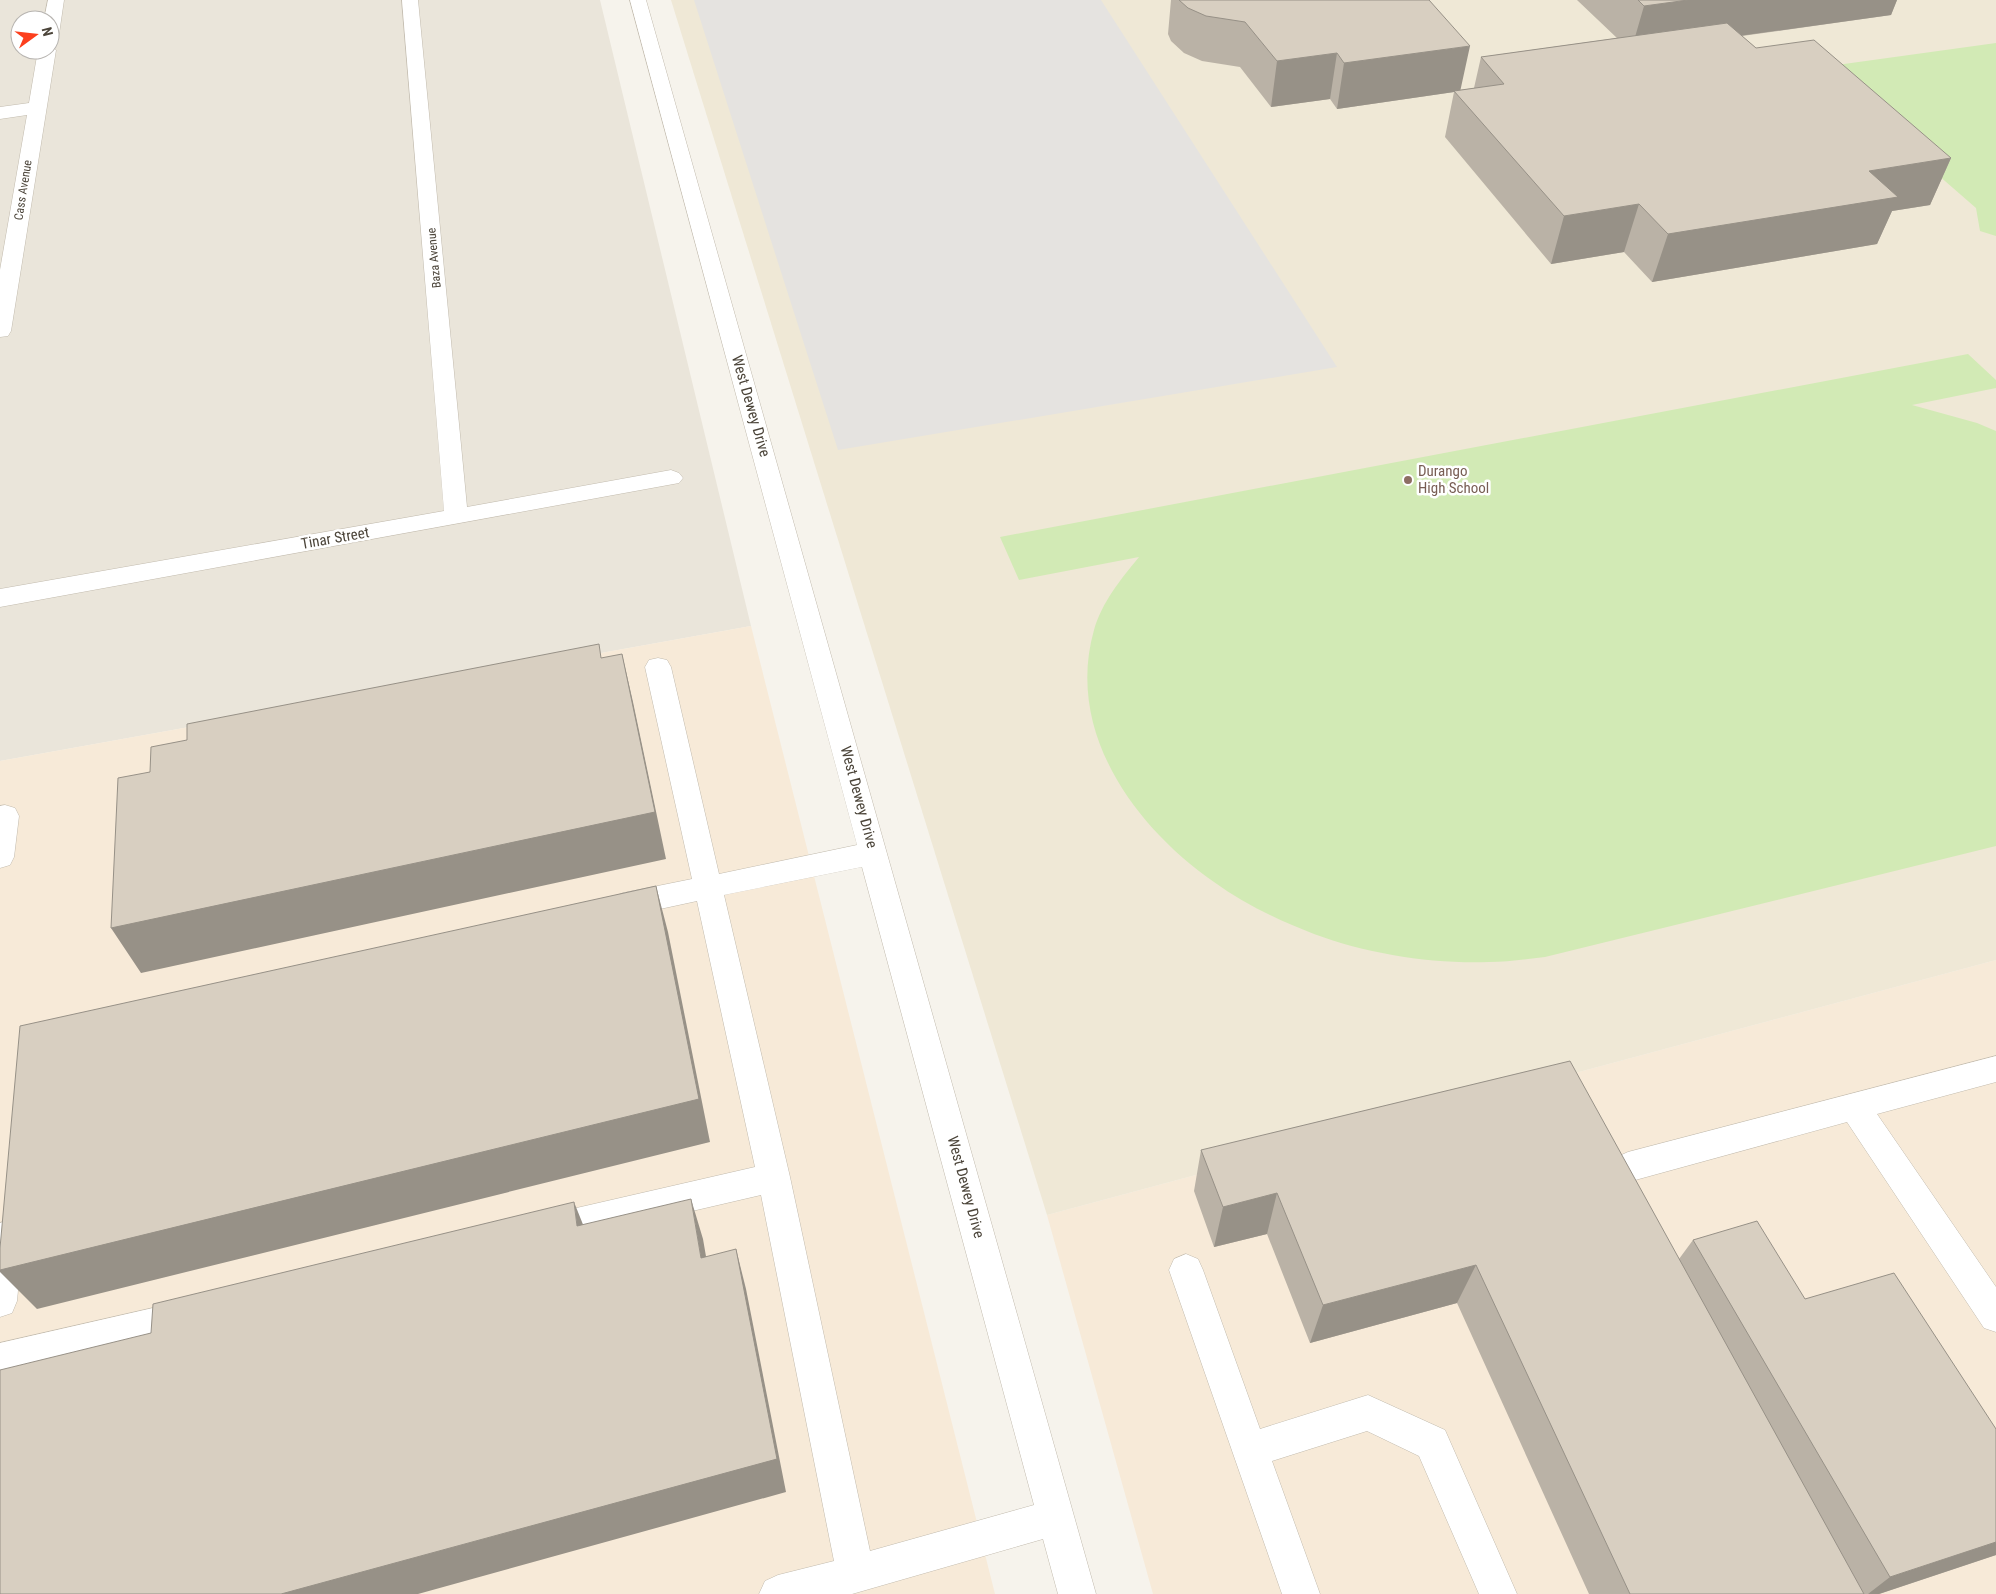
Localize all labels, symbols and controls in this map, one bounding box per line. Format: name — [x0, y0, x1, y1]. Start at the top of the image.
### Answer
north arrow — [10, 10, 60, 60]
text: N — [39, 25, 56, 38]
street label: Cass Avenue — [11, 159, 35, 221]
street label: Baza Avenue — [424, 227, 444, 289]
street label: West Dewey Drive — [728, 353, 774, 459]
place label: Durango High School — [1418, 462, 1489, 497]
marker: Durango High School — [1402, 474, 1414, 486]
street label: Tinar Street — [300, 523, 370, 553]
street label: West Dewey Drive — [837, 744, 881, 850]
street label: West Dewey Drive — [944, 1134, 988, 1240]

